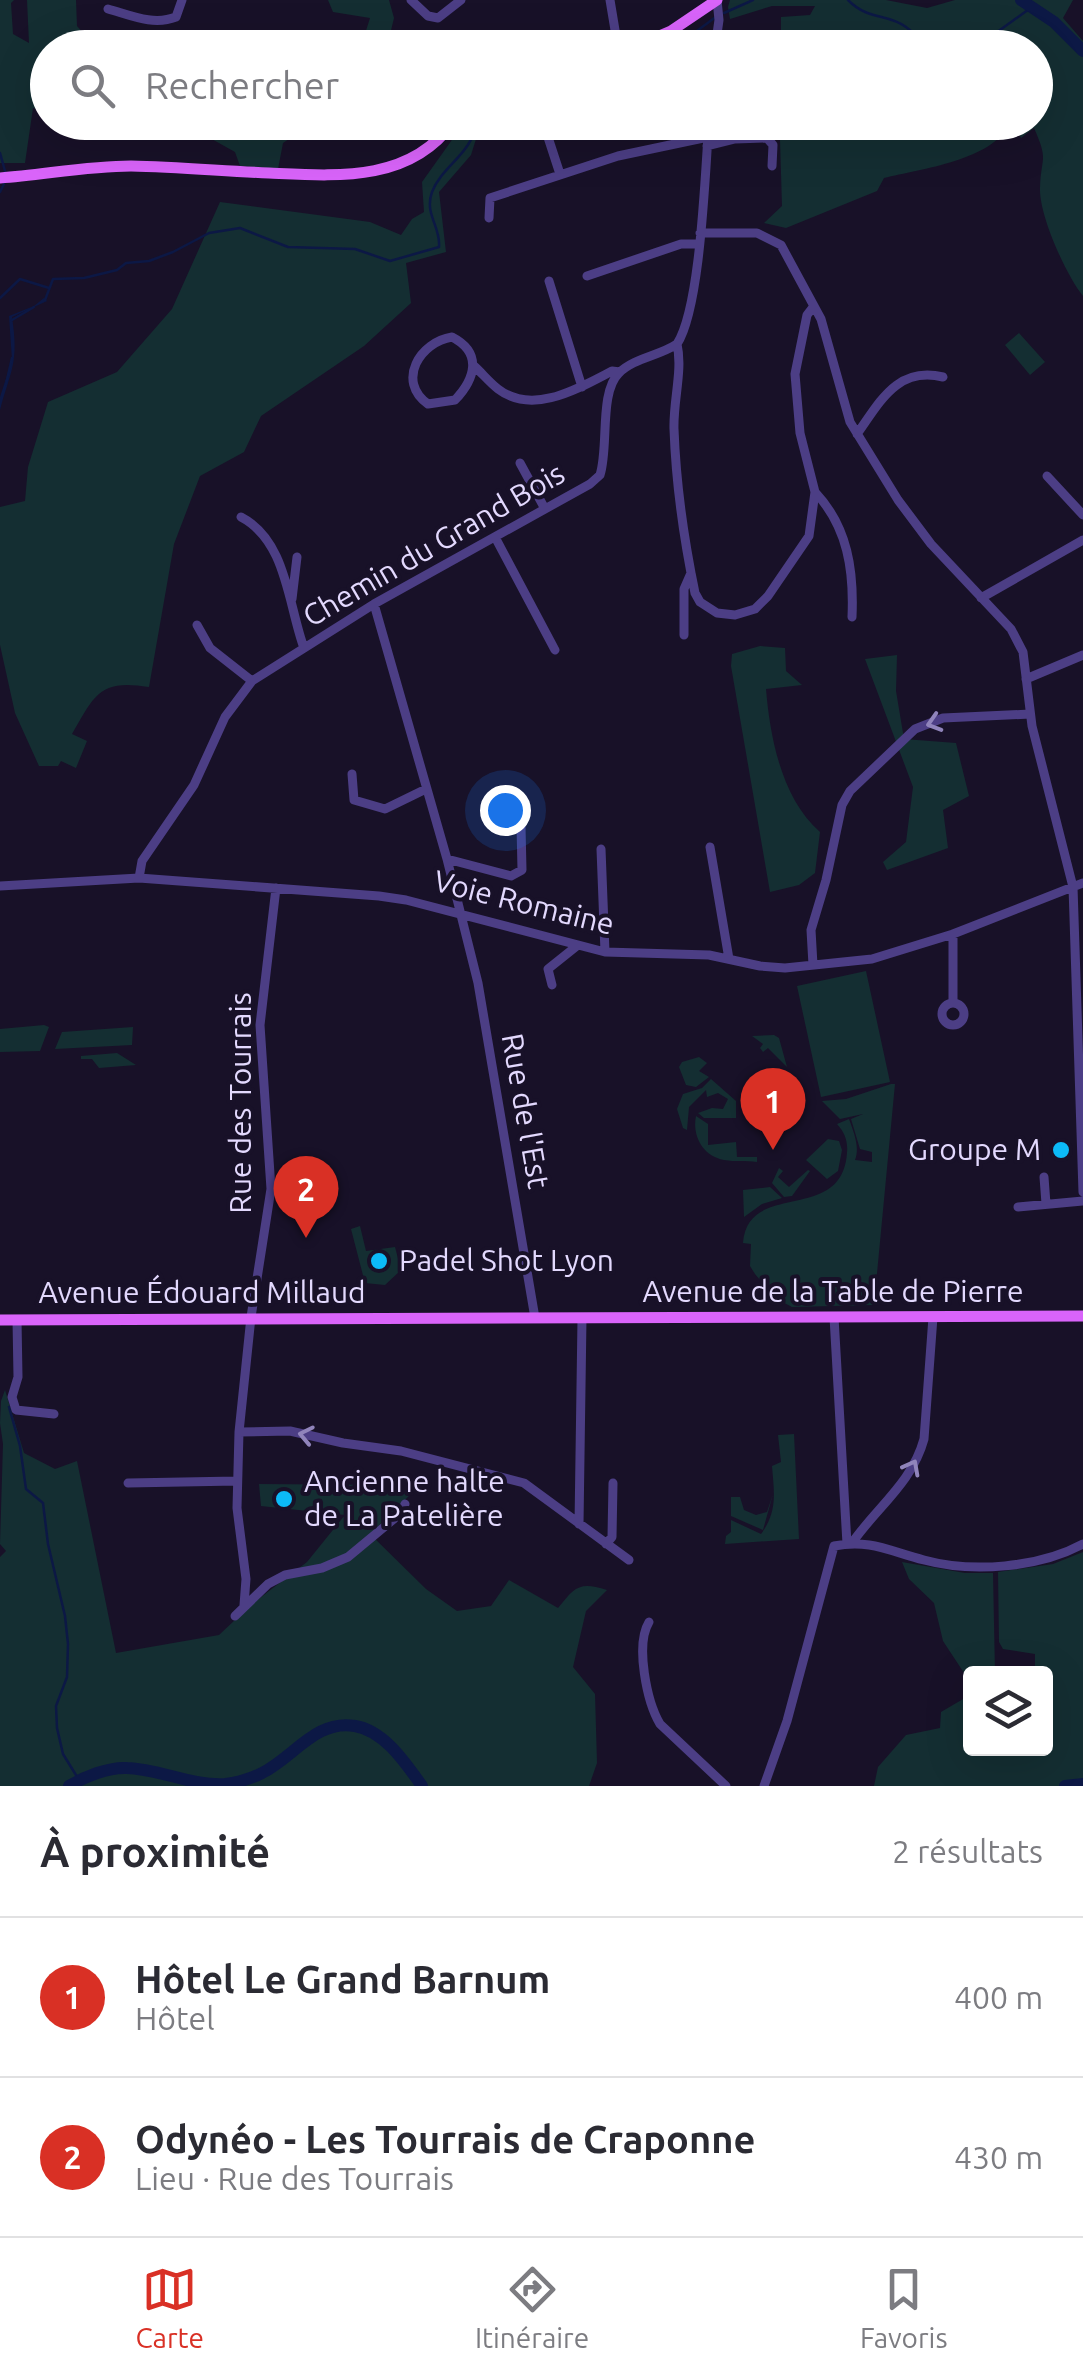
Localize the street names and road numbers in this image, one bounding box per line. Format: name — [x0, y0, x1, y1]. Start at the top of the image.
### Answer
street label: Chemin du Grand Bois — [297, 455, 570, 633]
street label: Voie Romaine — [431, 863, 618, 941]
street label: Rue des Tourrais — [223, 992, 257, 1214]
street label: Rue de l'Est — [496, 1031, 556, 1191]
street label: Avenue Édouard Millaud — [38, 1274, 366, 1309]
street label: Avenue de la Table de Pierre — [643, 1274, 1023, 1308]

